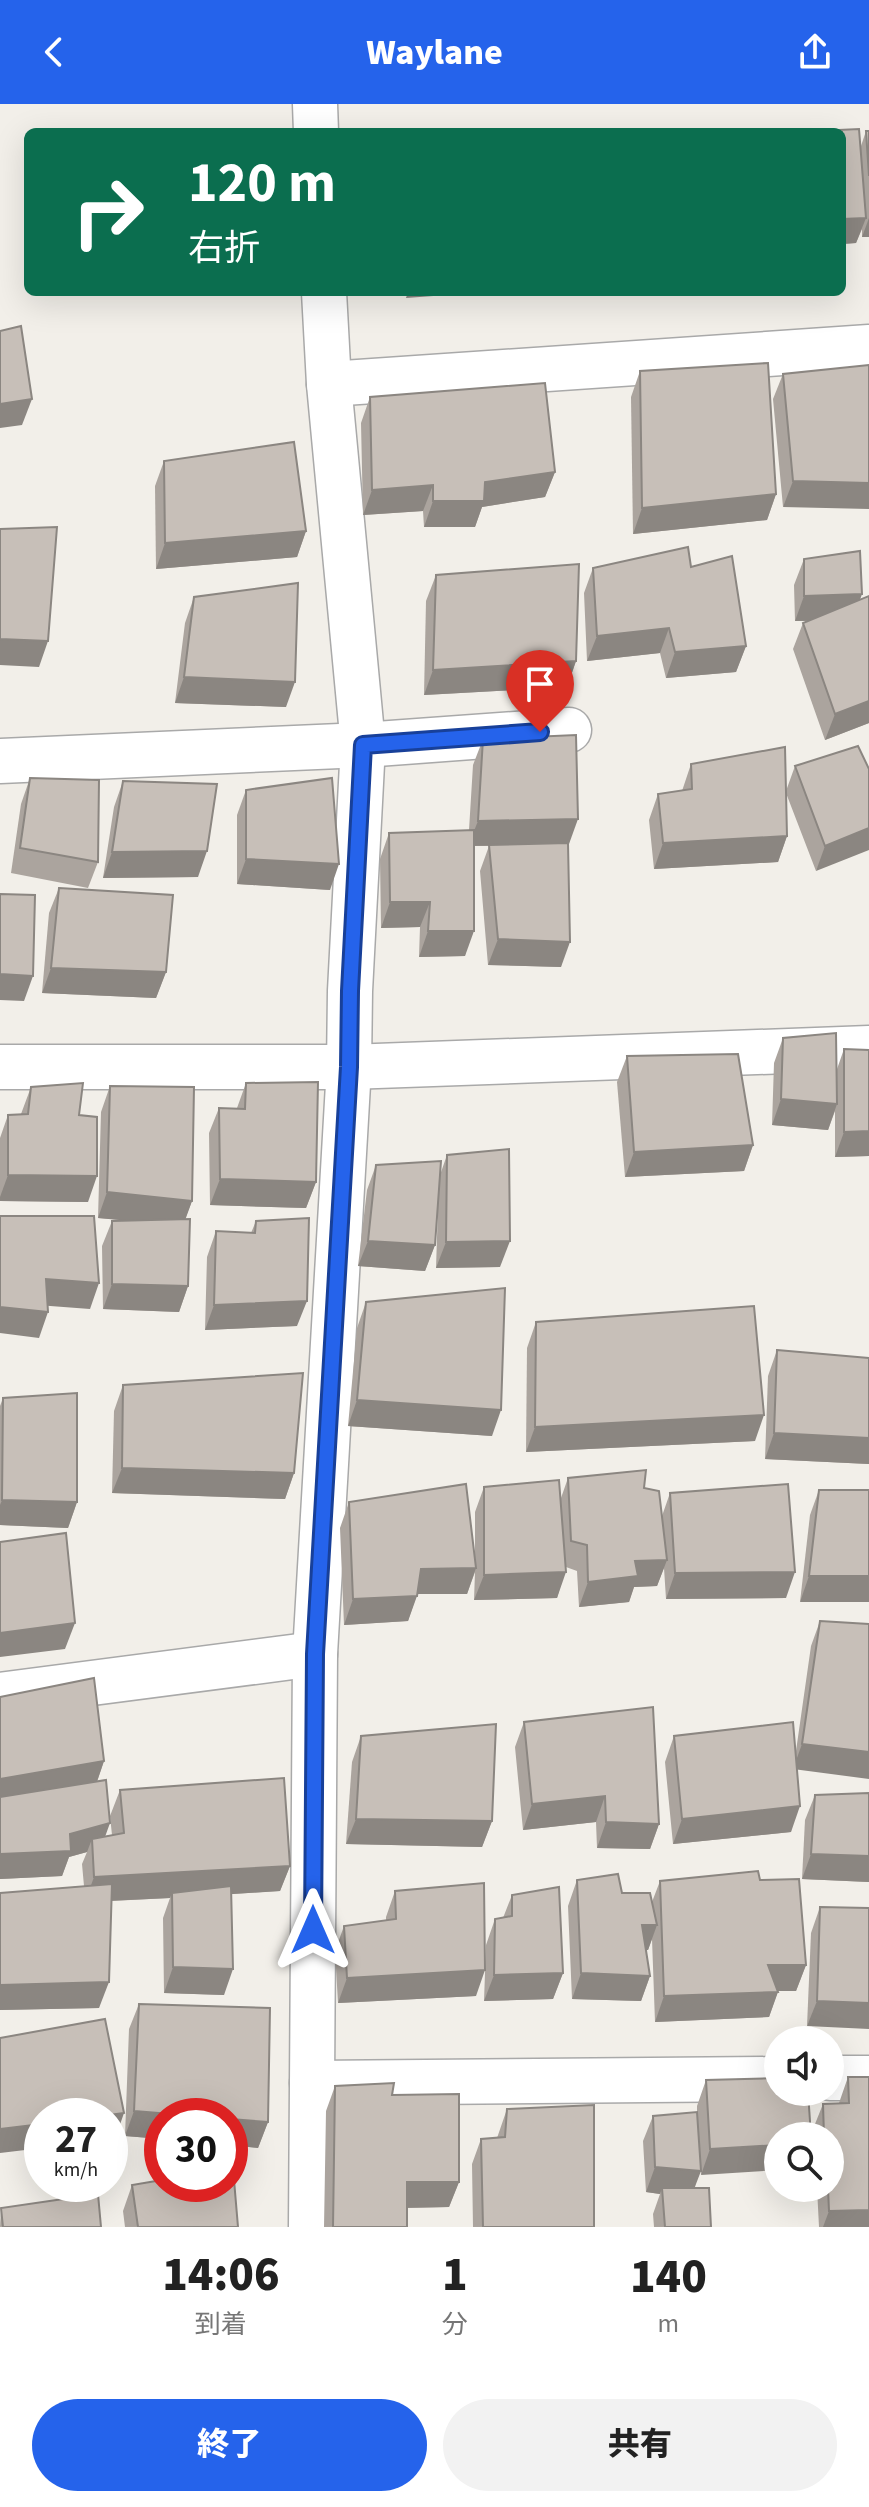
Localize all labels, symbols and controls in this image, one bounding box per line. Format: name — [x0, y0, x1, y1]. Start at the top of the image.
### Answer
text: Waylane — [366, 27, 503, 78]
icon: back — [32, 30, 76, 74]
icon: share — [793, 30, 837, 74]
text: 120 m — [188, 144, 336, 223]
icon: right — [56, 160, 160, 264]
text: 右折 — [188, 223, 260, 274]
pin — [506, 650, 574, 732]
icon: arrive — [518, 662, 562, 706]
position arrow — [271, 1888, 355, 1972]
map controls — [764, 2026, 844, 2202]
button: sound — [764, 2026, 844, 2106]
speed limit sign: 30 — [144, 2098, 248, 2202]
text: 27 — [55, 2111, 97, 2168]
button: search — [764, 2122, 844, 2202]
text: km/h — [54, 2156, 98, 2184]
text: 14:06 — [162, 2241, 280, 2309]
text: 1 — [442, 2241, 468, 2309]
text: 140 — [630, 2243, 707, 2311]
text: m — [658, 2305, 679, 2342]
text: 到着 — [195, 2306, 247, 2343]
text: 分 — [442, 2306, 468, 2343]
button: 終了 — [32, 2399, 427, 2491]
button: 共有 — [443, 2399, 837, 2491]

